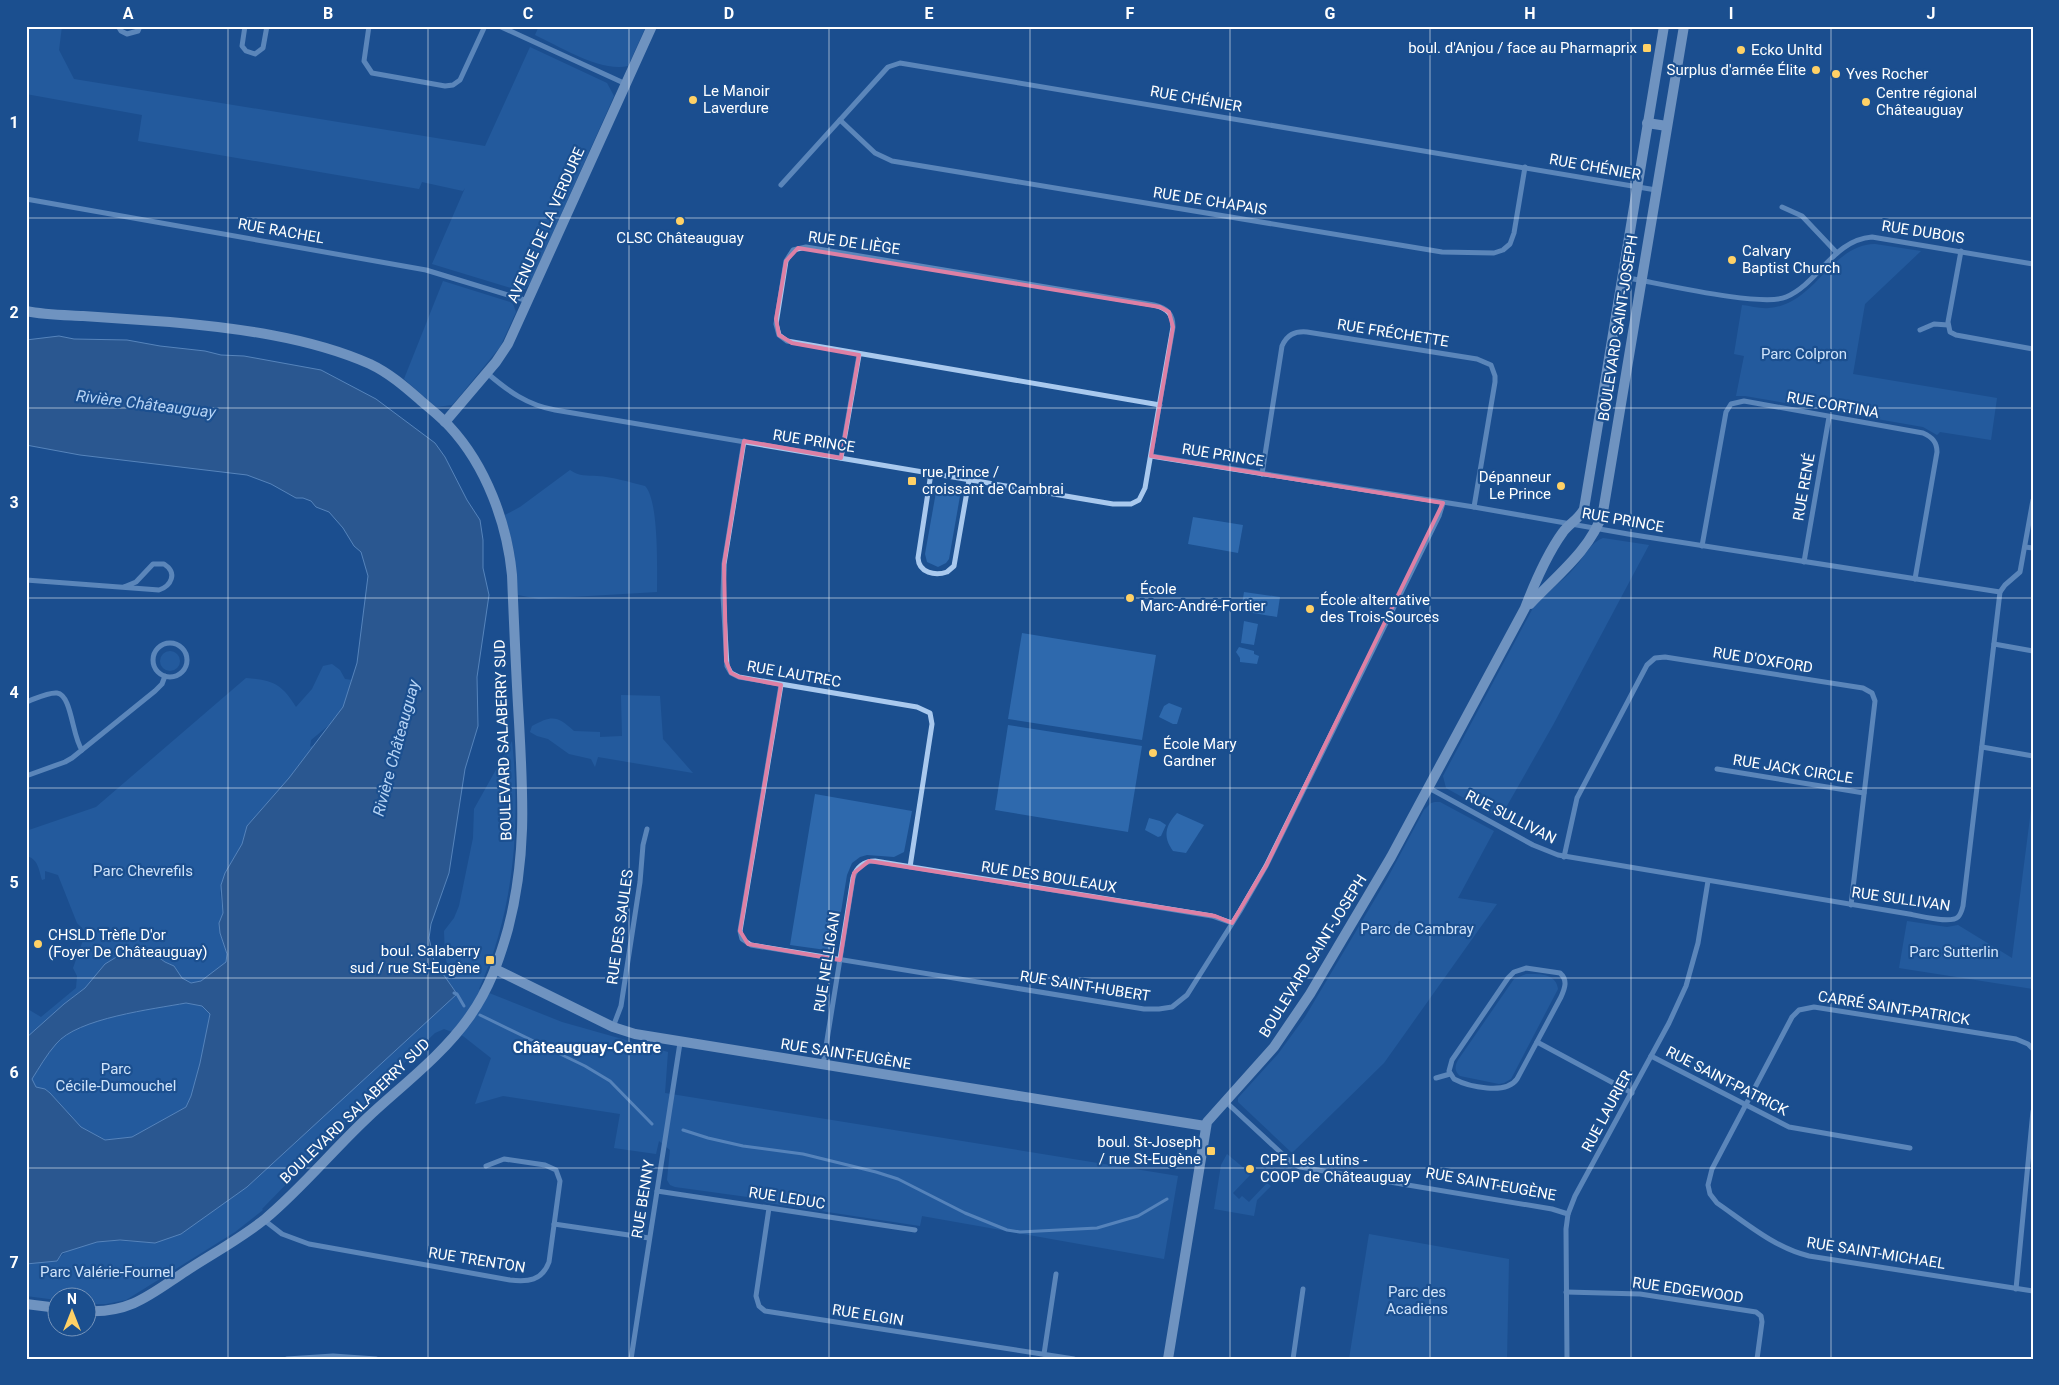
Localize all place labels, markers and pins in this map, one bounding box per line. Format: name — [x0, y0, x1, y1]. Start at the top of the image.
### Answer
place label: boul. d'Anjou / face au Pharmaprix — [1408, 39, 1638, 57]
place label: Ecko Unltd — [1751, 41, 1822, 59]
marker: boul. d'Anjou / face au Pharmaprix — [1641, 42, 1653, 54]
marker: Ecko Unltd — [1735, 44, 1747, 56]
place label: Surplus d'armée Élite — [1667, 61, 1806, 79]
marker: Surplus d'armée Élite — [1810, 64, 1822, 76]
place label: Yves Rocher — [1846, 65, 1928, 83]
marker: Yves Rocher — [1830, 68, 1842, 80]
place label: Le Manoir Laverdure — [703, 82, 770, 117]
place label: Centre régional Châteauguay — [1876, 84, 1977, 119]
marker: Le Manoir Laverdure — [687, 94, 699, 106]
marker: Centre régional Châteauguay — [1860, 96, 1872, 108]
marker: CLSC Châteauguay — [674, 215, 686, 227]
place label: CLSC Châteauguay — [616, 229, 744, 247]
place label: Calvary Baptist Church — [1742, 242, 1840, 277]
marker: Calvary Baptist Church — [1726, 254, 1738, 266]
place label: rue Prince / croissant de Cambrai — [922, 463, 1064, 498]
place label: Dépanneur Le Prince — [1479, 468, 1551, 503]
marker: rue Prince / croissant de Cambrai — [906, 475, 918, 487]
marker: Dépanneur Le Prince — [1555, 480, 1567, 492]
place label: École Marc-André-Fortier — [1140, 580, 1266, 615]
place label: École alternative des Trois-Sources — [1320, 591, 1439, 626]
marker: École Marc-André-Fortier — [1124, 592, 1136, 604]
marker: École alternative des Trois-Sources — [1304, 603, 1316, 615]
place label: École Mary Gardner — [1163, 735, 1237, 770]
marker: École Mary Gardner — [1147, 747, 1159, 759]
place label: CHSLD Trèfle D'or (Foyer De Châteauguay) — [48, 926, 208, 961]
marker: CHSLD Trèfle D'or (Foyer De Châteauguay) — [32, 938, 44, 950]
place label: boul. Salaberry sud / rue St-Eugène — [350, 942, 480, 977]
marker: boul. Salaberry sud / rue St-Eugène — [484, 954, 496, 966]
place label: boul. St-Joseph / rue St-Eugène — [1097, 1133, 1201, 1168]
marker: boul. St-Joseph / rue St-Eugène — [1205, 1145, 1217, 1157]
place label: CPE Les Lutins - COOP de Châteauguay — [1260, 1151, 1411, 1186]
marker: CPE Les Lutins - COOP de Châteauguay — [1244, 1163, 1256, 1175]

